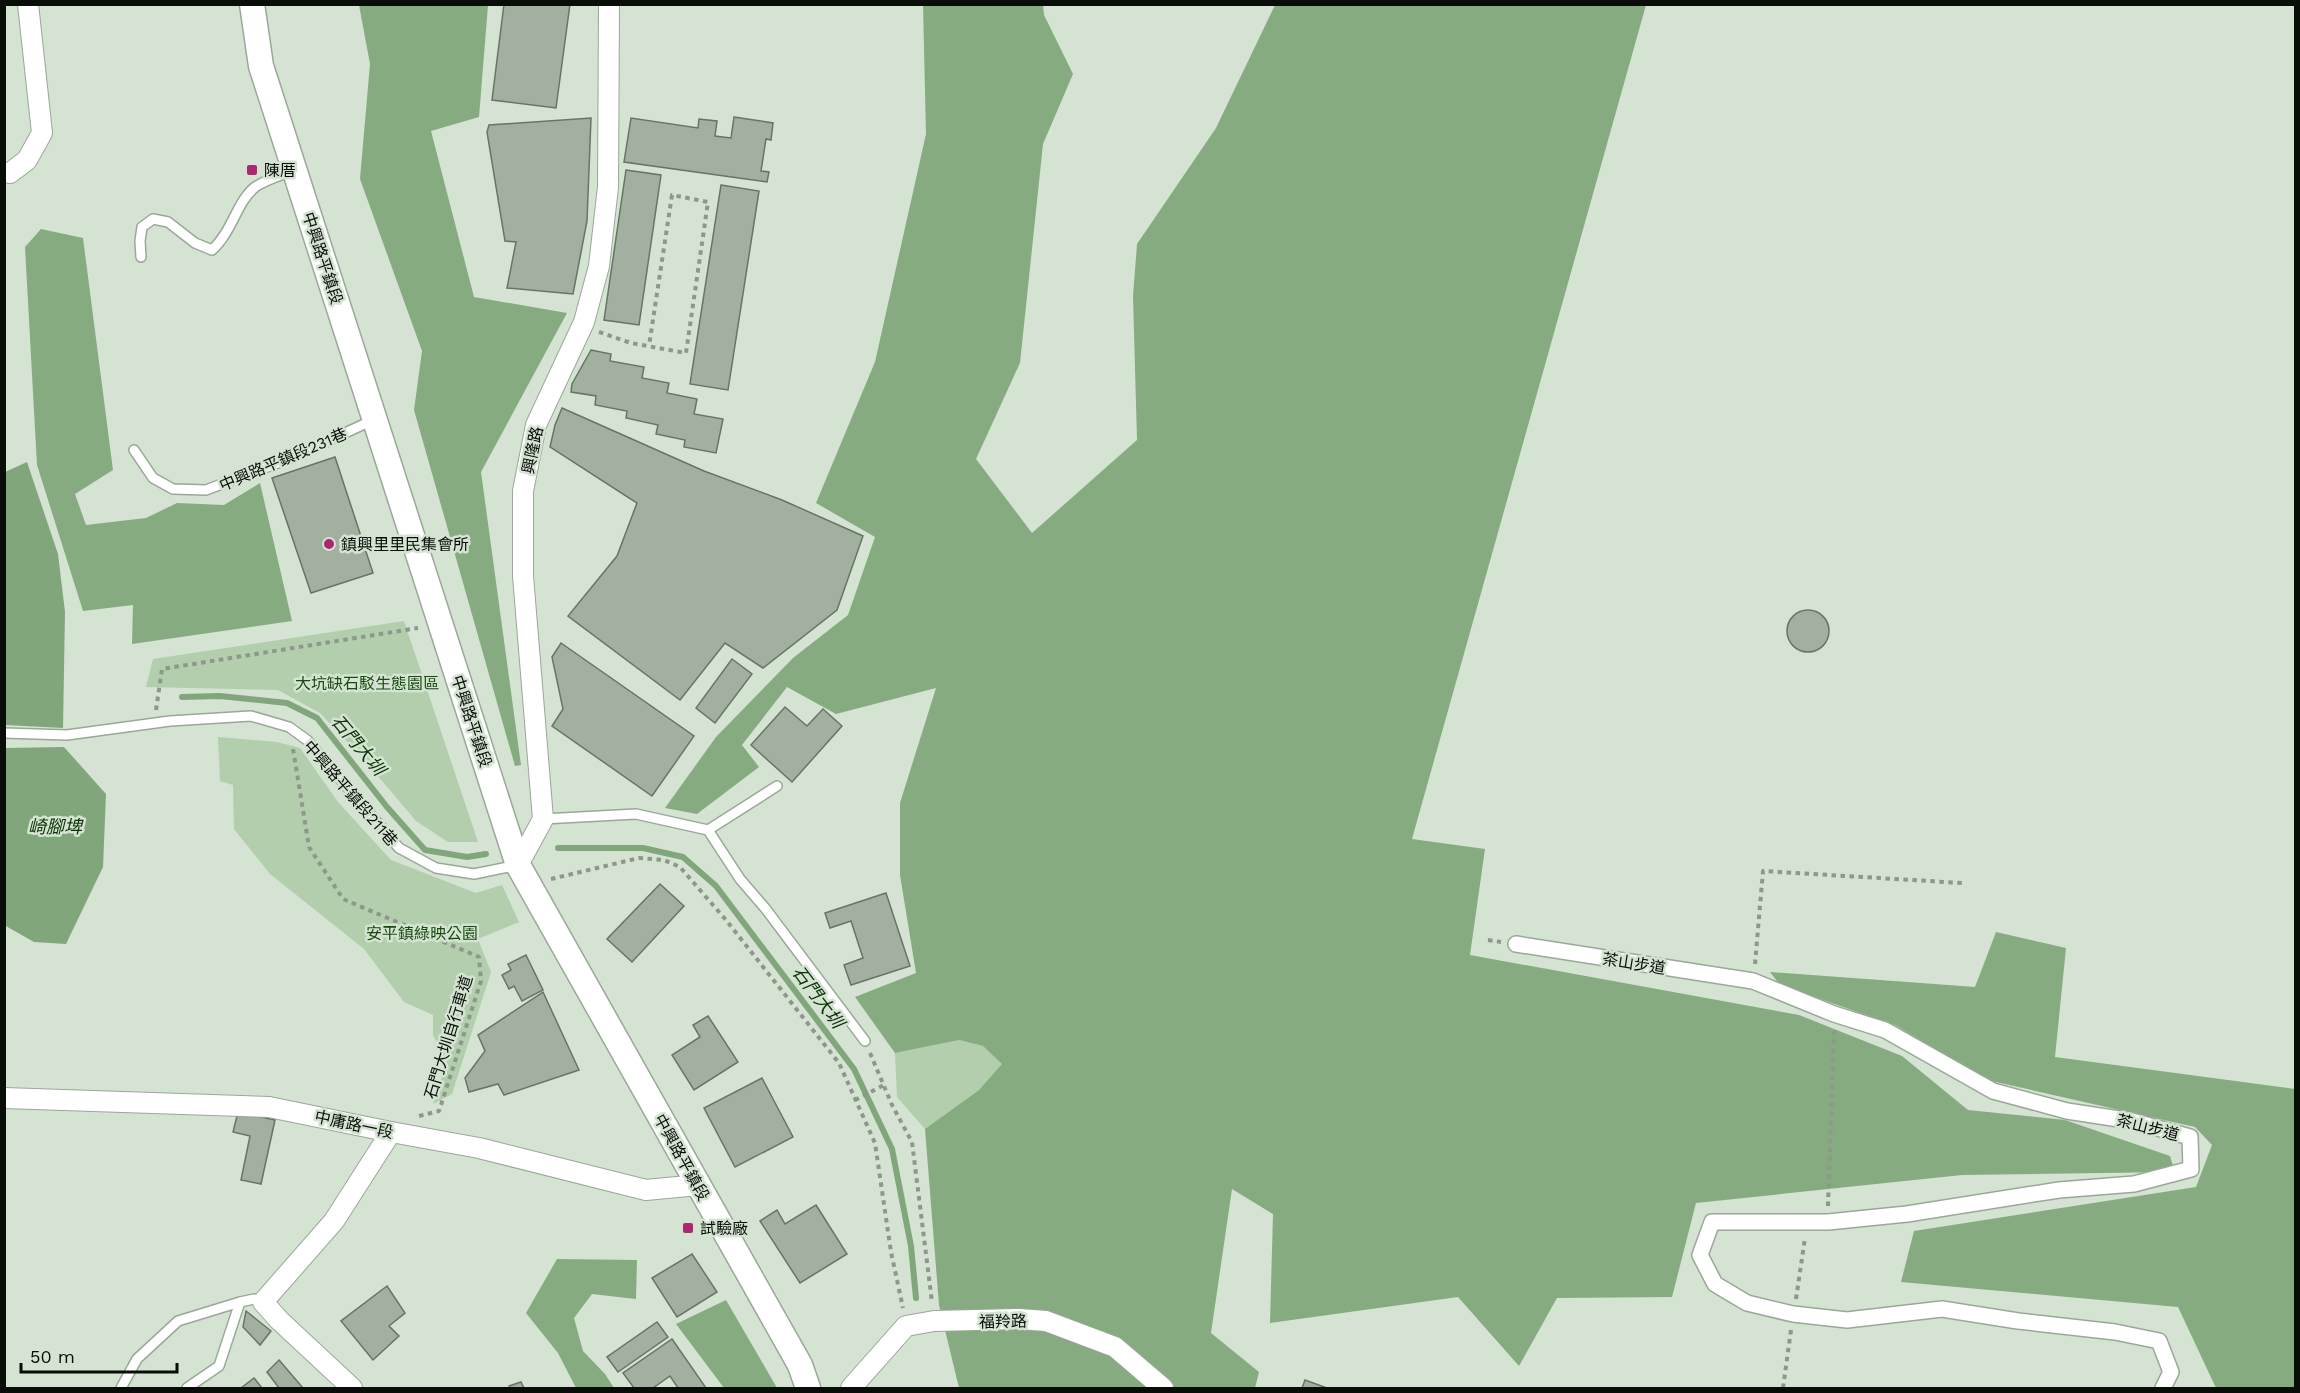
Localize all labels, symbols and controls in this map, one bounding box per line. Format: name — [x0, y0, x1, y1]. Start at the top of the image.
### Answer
place label: 陳厝 — [264, 161, 296, 180]
marker: 陳厝 — [245, 163, 259, 177]
street label: 中興路平鎮段 — [299, 210, 346, 307]
street label: 中興路平鎮段231巷 — [216, 424, 350, 495]
street label: 興隆路 — [518, 425, 547, 476]
place label: 鎮興里里民集會所 — [341, 535, 469, 554]
marker: 鎮興里里民集會所 — [322, 537, 336, 551]
street label: 中興路平鎮段 — [448, 673, 495, 770]
park label: 大坑缺石駁生態園區 — [295, 674, 439, 693]
water label: 石門大圳 — [327, 710, 391, 781]
street label: 中興路平鎮段211巷 — [300, 737, 402, 850]
water label: 崎腳埤 — [28, 816, 84, 837]
park label: 安平鎮綠映公園 — [366, 924, 478, 943]
street label: 茶山步道 — [1601, 949, 1667, 978]
water label: 石門大圳 — [788, 962, 850, 1034]
street label: 石門大圳自行車道 — [421, 973, 476, 1101]
street label: 中庸路一段 — [313, 1107, 395, 1142]
street label: 中興路平鎮段 — [650, 1111, 713, 1204]
street label: 茶山步道 — [2115, 1111, 2181, 1144]
place label: 試驗廠 — [700, 1219, 748, 1238]
marker: 試驗廠 — [681, 1221, 695, 1235]
street label: 福羚路 — [979, 1312, 1027, 1331]
scale bar — [21, 1336, 177, 1374]
text: 50 m — [30, 1346, 75, 1367]

